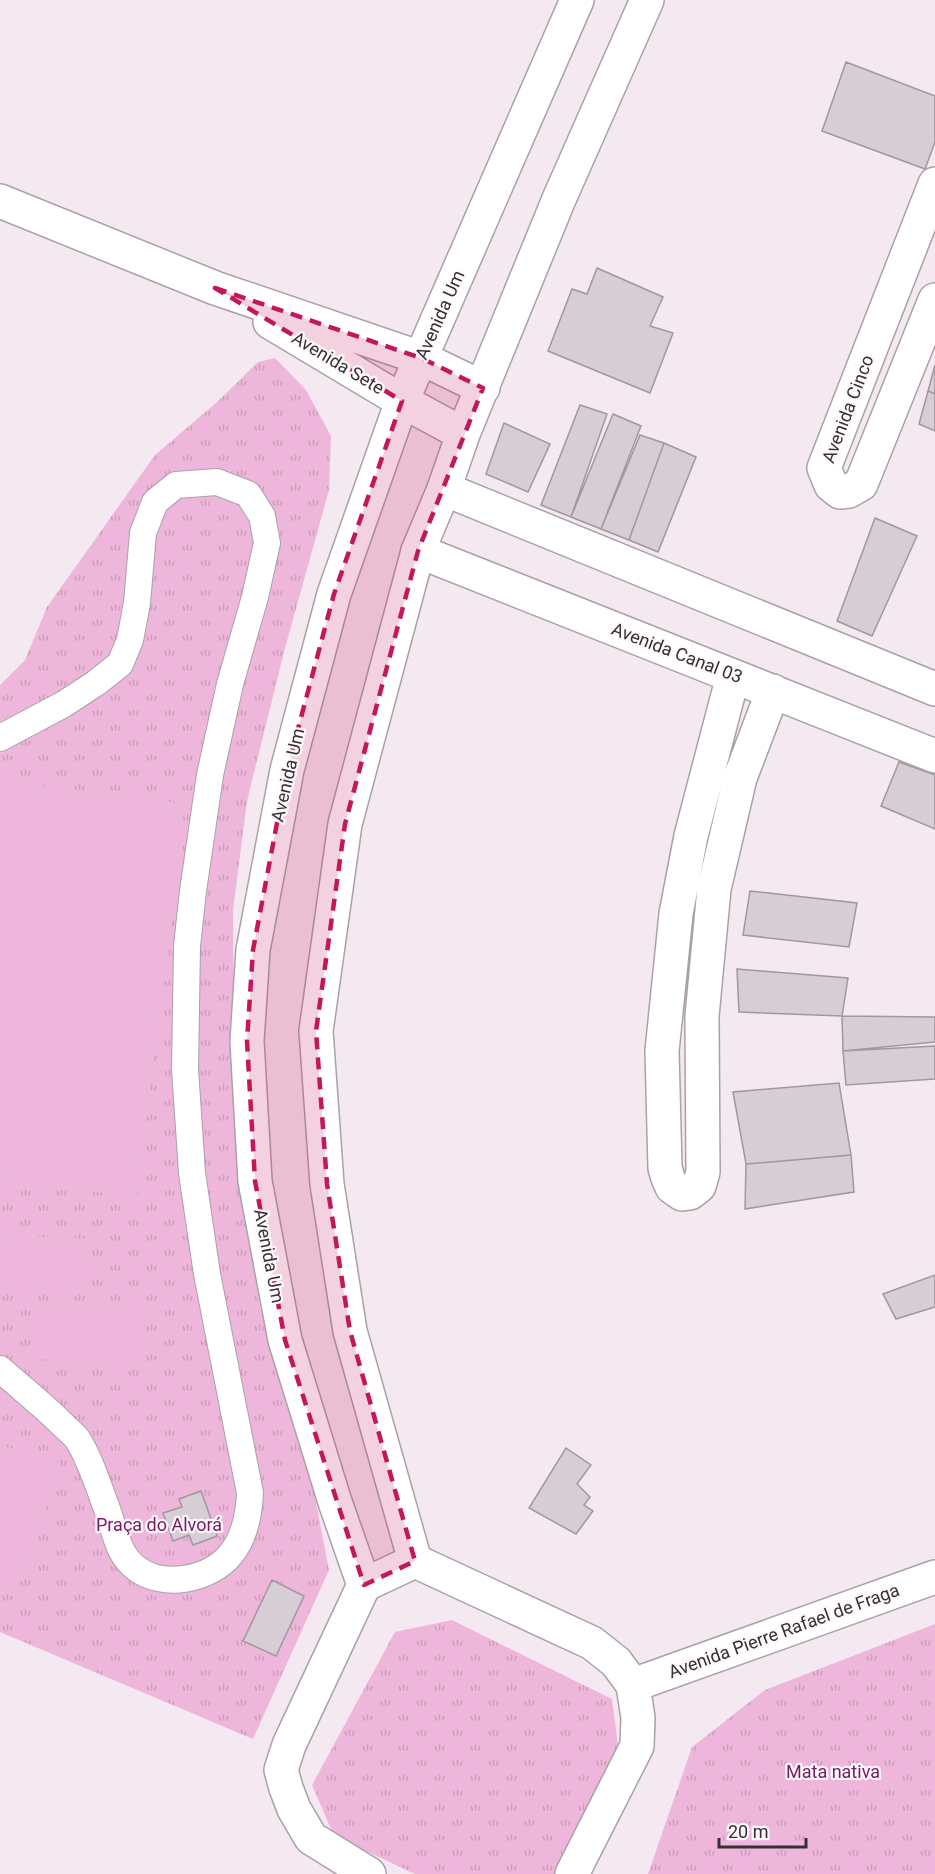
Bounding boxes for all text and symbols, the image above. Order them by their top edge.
street label: Avenida Um [411,267,469,363]
street label: Avenida Sete [288,327,388,398]
street label: Avenida Cinco [817,352,878,466]
street label: Avenida Canal 03 [609,618,746,687]
street label: Avenida Um [267,726,309,824]
street label: Avenida Um [250,1207,289,1305]
park label: Praça do Alvorá [96,1514,222,1535]
street label: Avenida Pierre Rafael de Fraga [666,1579,902,1682]
park label: Mata nativa [786,1761,880,1782]
scale bar [719,1811,806,1849]
text: 20 m [728,1821,768,1842]

